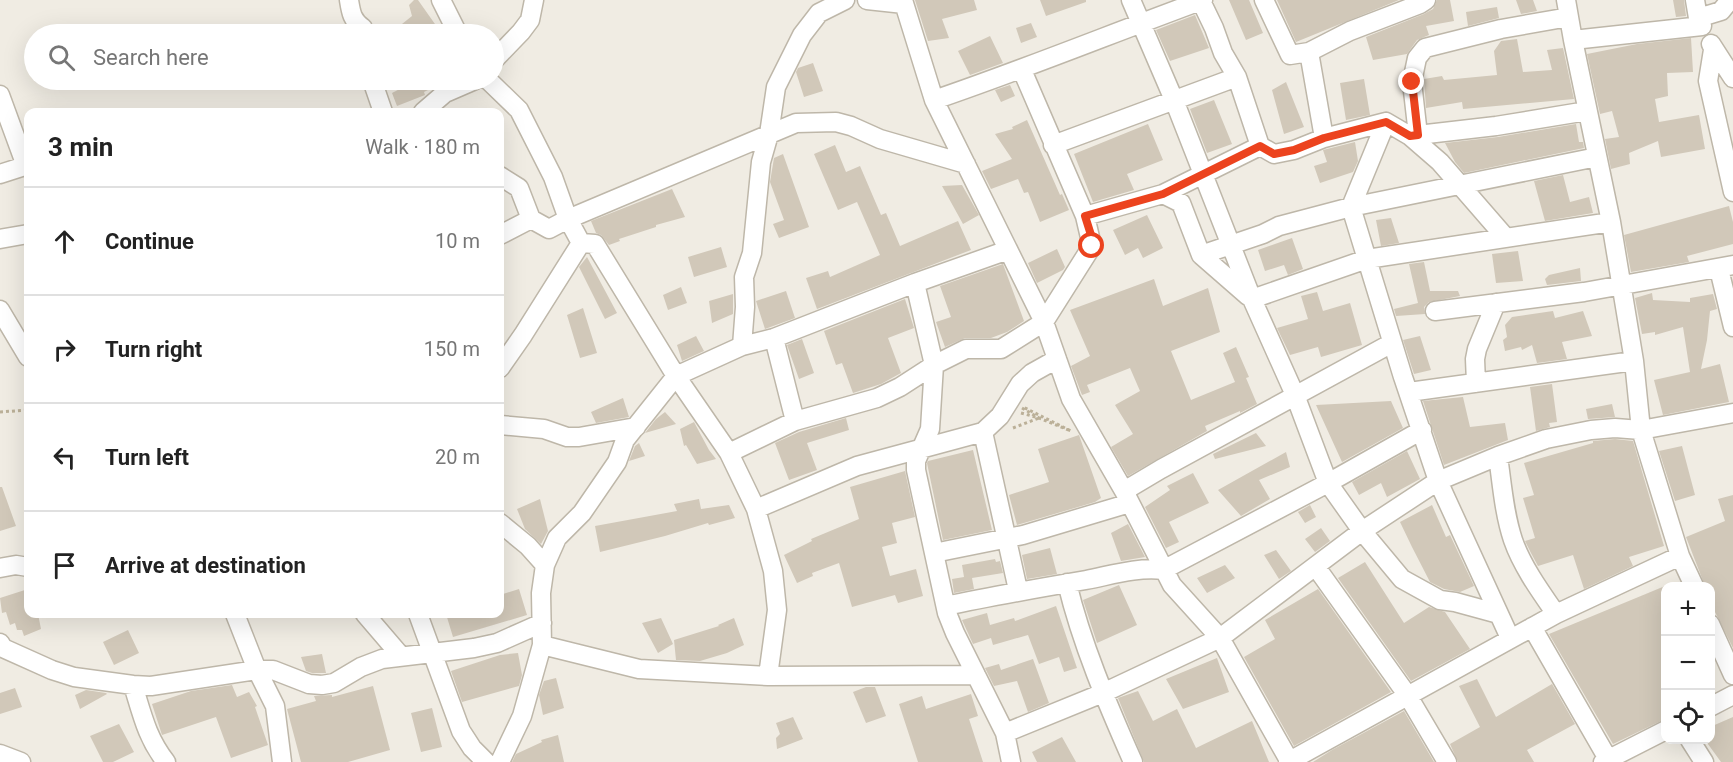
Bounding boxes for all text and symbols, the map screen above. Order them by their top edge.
search box [24,24,504,90]
icon: search [45,41,78,74]
text: Search here [93,45,209,70]
route end [1398,68,1424,94]
text: 3 min [48,132,113,162]
text: Walk · 180 m [365,135,480,159]
icon: ahead [48,225,81,258]
text: Continue [105,229,194,254]
text: 10 m [435,229,480,253]
route start [1078,232,1104,258]
icon: right [48,333,81,366]
text: Turn right [105,337,202,362]
text: 150 m [424,337,480,361]
icon: left [48,441,81,474]
text: Turn left [105,445,189,470]
text: 20 m [435,445,480,469]
icon: arrive [48,549,81,582]
text: Arrive at destination [105,553,306,578]
map controls [1661,582,1715,744]
button: + [1661,582,1715,636]
button: − [1661,636,1715,690]
button: locate [1661,690,1715,744]

